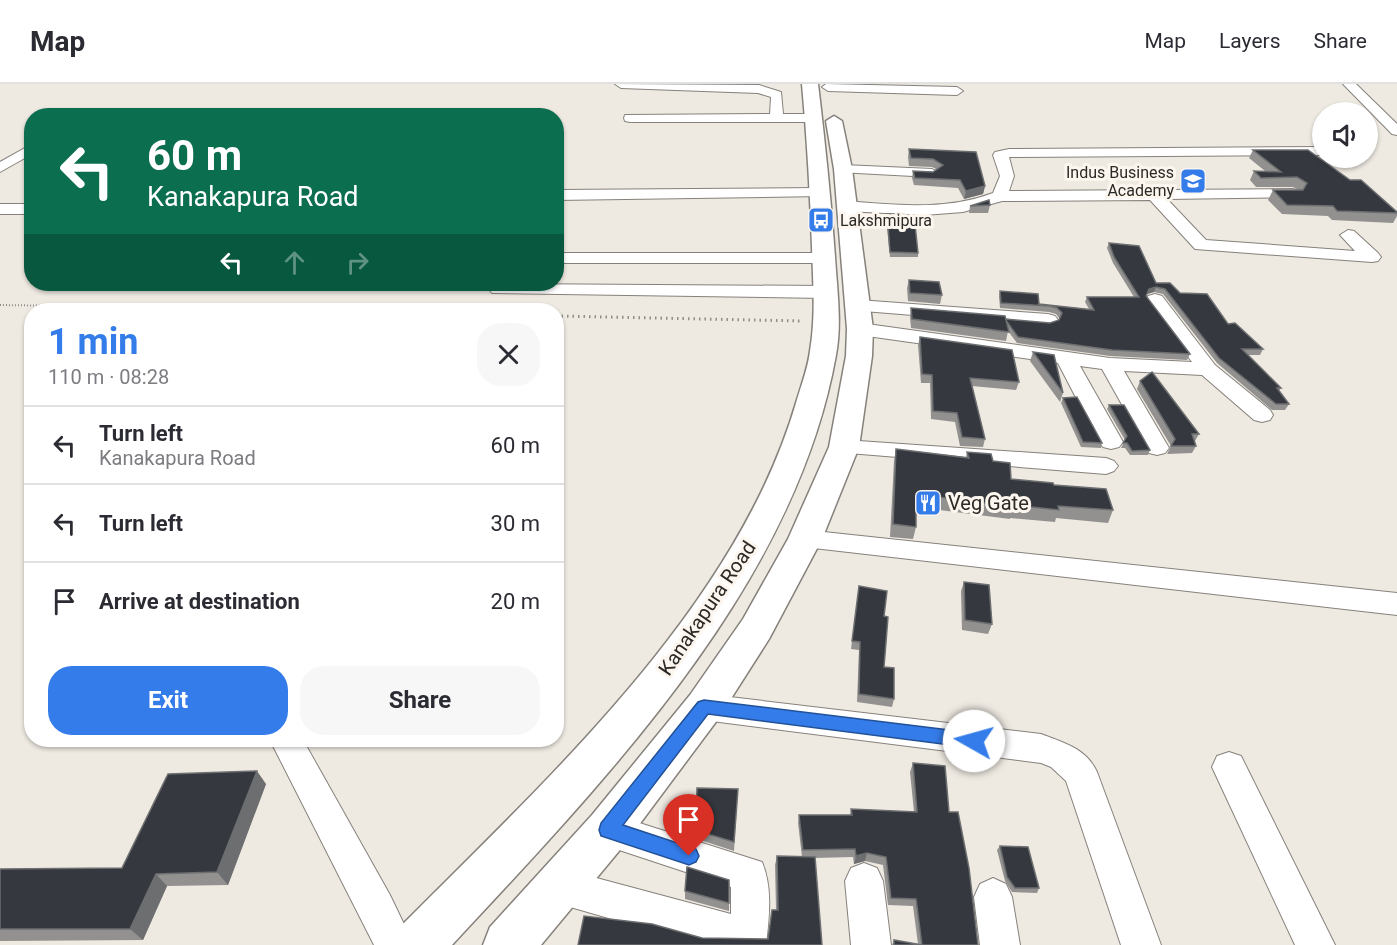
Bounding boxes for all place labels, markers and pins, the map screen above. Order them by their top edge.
place label: Indus Business Academy [1066,163,1174,200]
school or university icon: Indus Business Academy [1178,166,1208,196]
bus stop icon: Lakshmipura [806,205,836,235]
place label: Lakshmipura [840,211,932,230]
restaurant icon: Veg Gate [913,488,943,518]
place label: Veg Gate [948,491,1029,515]
pin [663,794,714,856]

